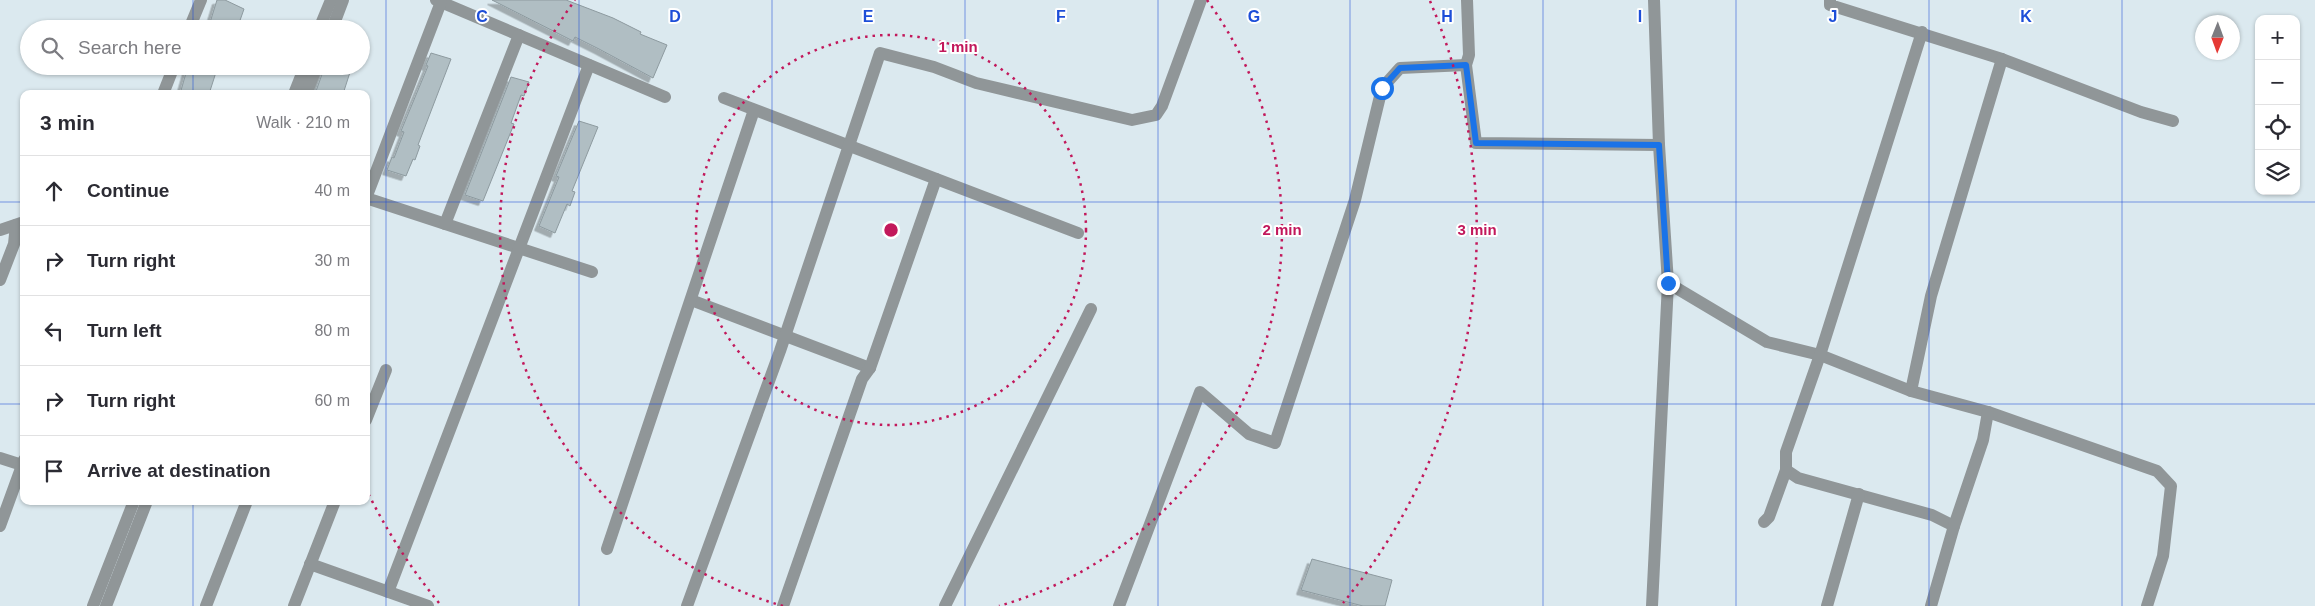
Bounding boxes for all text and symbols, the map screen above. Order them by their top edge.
text: C [476,8,488,25]
text: D [669,8,681,25]
text: E [863,8,874,25]
text: F [1056,8,1066,25]
text: G [1248,8,1260,25]
text: H [1441,8,1453,25]
text: I [1638,8,1642,25]
text: J [1829,8,1837,25]
text: K [2020,8,2032,25]
north arrow [2195,15,2240,60]
map controls [2255,15,2300,195]
button: + [2255,15,2300,60]
search box [20,20,370,75]
icon: search [38,34,66,62]
text: Search here [78,37,182,58]
text: 1 min [938,38,978,55]
button: − [2255,60,2300,105]
route start [1371,77,1394,100]
button: locate [2255,105,2300,150]
text: 3 min [40,111,95,134]
text: Walk · 210 m [256,114,350,131]
button: layers [2255,150,2300,195]
icon: ahead [40,177,68,205]
text: Continue [87,180,169,201]
text: 40 m [314,182,350,199]
centre of rings [882,221,900,239]
text: 2 min [1262,221,1302,238]
text: 3 min [1457,221,1497,238]
icon: right [40,247,68,275]
text: Turn right [87,250,175,271]
text: 30 m [314,252,350,269]
route end [1657,272,1680,295]
icon: left [40,317,68,345]
text: Turn left [87,320,162,341]
text: 80 m [314,322,350,339]
icon: right [40,387,68,415]
text: Turn right [87,390,175,411]
text: 60 m [314,392,350,409]
icon: arrive [40,457,68,485]
text: Arrive at destination [87,460,271,481]

